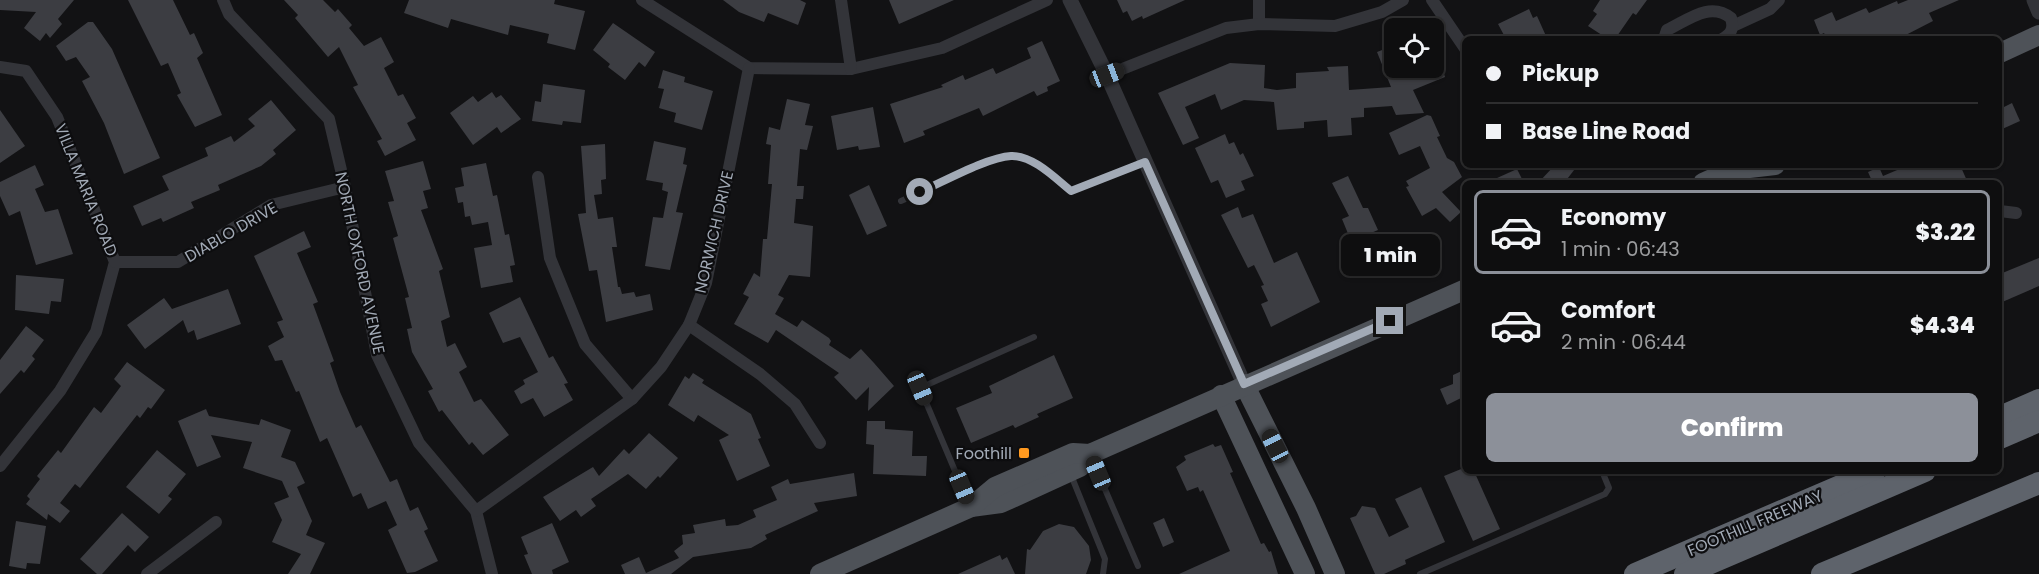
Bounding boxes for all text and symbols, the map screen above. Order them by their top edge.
map controls [1384,18,1444,78]
button: locate [1384,18,1444,78]
text: Pickup [1522,58,1599,89]
car [1087,60,1127,90]
text: Base Line Road [1522,116,1690,147]
street label: VILLA MARIA ROAD [49,120,123,260]
street label: NORWICH DRIVE [689,169,739,295]
street label: NORTH OXFORD AVENUE [329,170,391,356]
route start [906,178,933,205]
street label: DIABLO DRIVE [180,196,282,268]
text: Economy [1561,202,1666,233]
icon: car [1489,205,1543,259]
text: $3.22 [1915,217,1975,248]
callout: 1 min [1340,234,1440,276]
text: 1 min · 06:43 [1561,235,1680,263]
text: 1 min [1364,241,1417,269]
text: Comfort [1561,295,1655,326]
icon: car [1489,298,1543,352]
route end [1376,307,1403,334]
text: $4.34 [1910,310,1975,341]
text: 2 min · 06:44 [1561,328,1686,356]
car [905,368,935,408]
button: Confirm [1486,393,1978,462]
car [1259,426,1291,466]
place label: Foothill [956,442,1012,465]
marker: Foothill [1017,446,1031,460]
car [1083,453,1113,493]
car [947,467,977,507]
street label: FOOTHILL FREEWAY [1684,484,1827,562]

